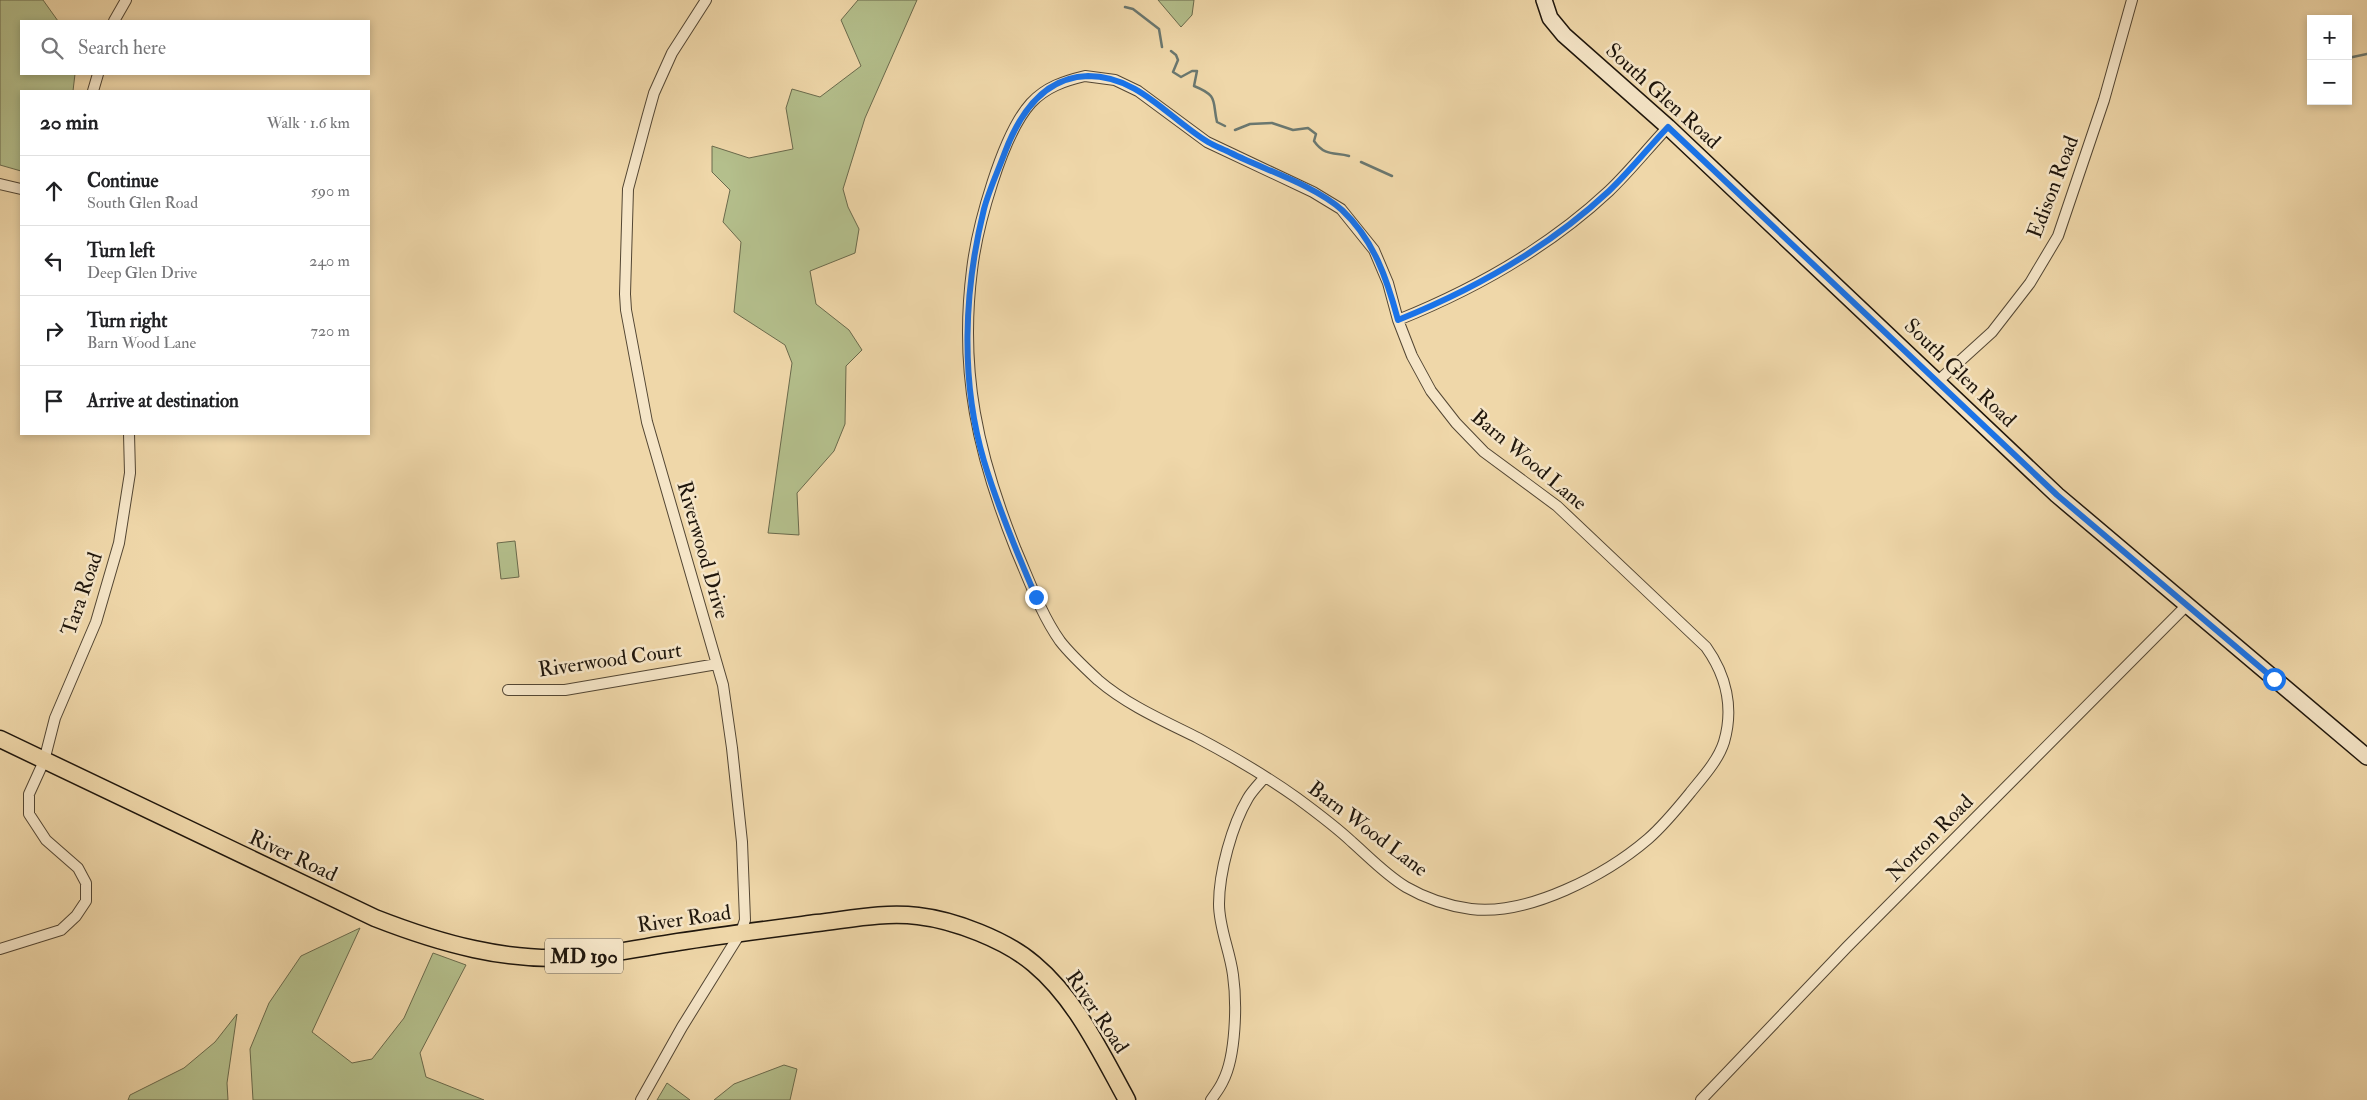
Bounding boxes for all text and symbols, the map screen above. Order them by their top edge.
map controls [2307,15,2352,105]
button: + [2307,15,2352,60]
search box [20,20,370,75]
icon: search [38,34,66,62]
text: Search here [78,36,166,60]
street label: South Glen Road [1600,37,1727,155]
button: − [2307,60,2352,105]
text: 20 min [40,109,99,136]
text: Walk · 1.6 km [267,113,350,133]
street label: Edison Road [2021,131,2085,242]
text: Continue [87,169,158,193]
icon: ahead [40,177,68,205]
text: 590 m [311,181,350,201]
text: South Glen Road [87,193,198,213]
text: Turn left [87,239,155,263]
icon: left [40,247,68,275]
text: 240 m [309,251,350,271]
text: Deep Glen Drive [87,263,197,283]
text: Turn right [87,309,167,333]
street label: South Glen Road [1898,313,2022,434]
icon: right [40,317,68,345]
text: 720 m [311,321,350,341]
text: Barn Wood Lane [87,333,196,353]
icon: arrive [40,387,68,415]
text: Arrive at destination [87,389,239,413]
street label: Barn Wood Lane [1465,404,1593,517]
street label: Riverwood Drive [670,478,736,622]
street label: Tara Road [55,548,109,639]
route end [1025,586,1048,609]
street label: Riverwood Court [536,637,684,683]
route start [2263,668,2286,691]
street label: Barn Wood Lane [1303,775,1434,883]
street label: Norton Road [1881,788,1980,887]
street label: River Road [245,824,342,888]
street label: River Road [635,899,733,939]
road number: MD 190 [545,938,623,974]
street label: River Road [1059,965,1135,1059]

